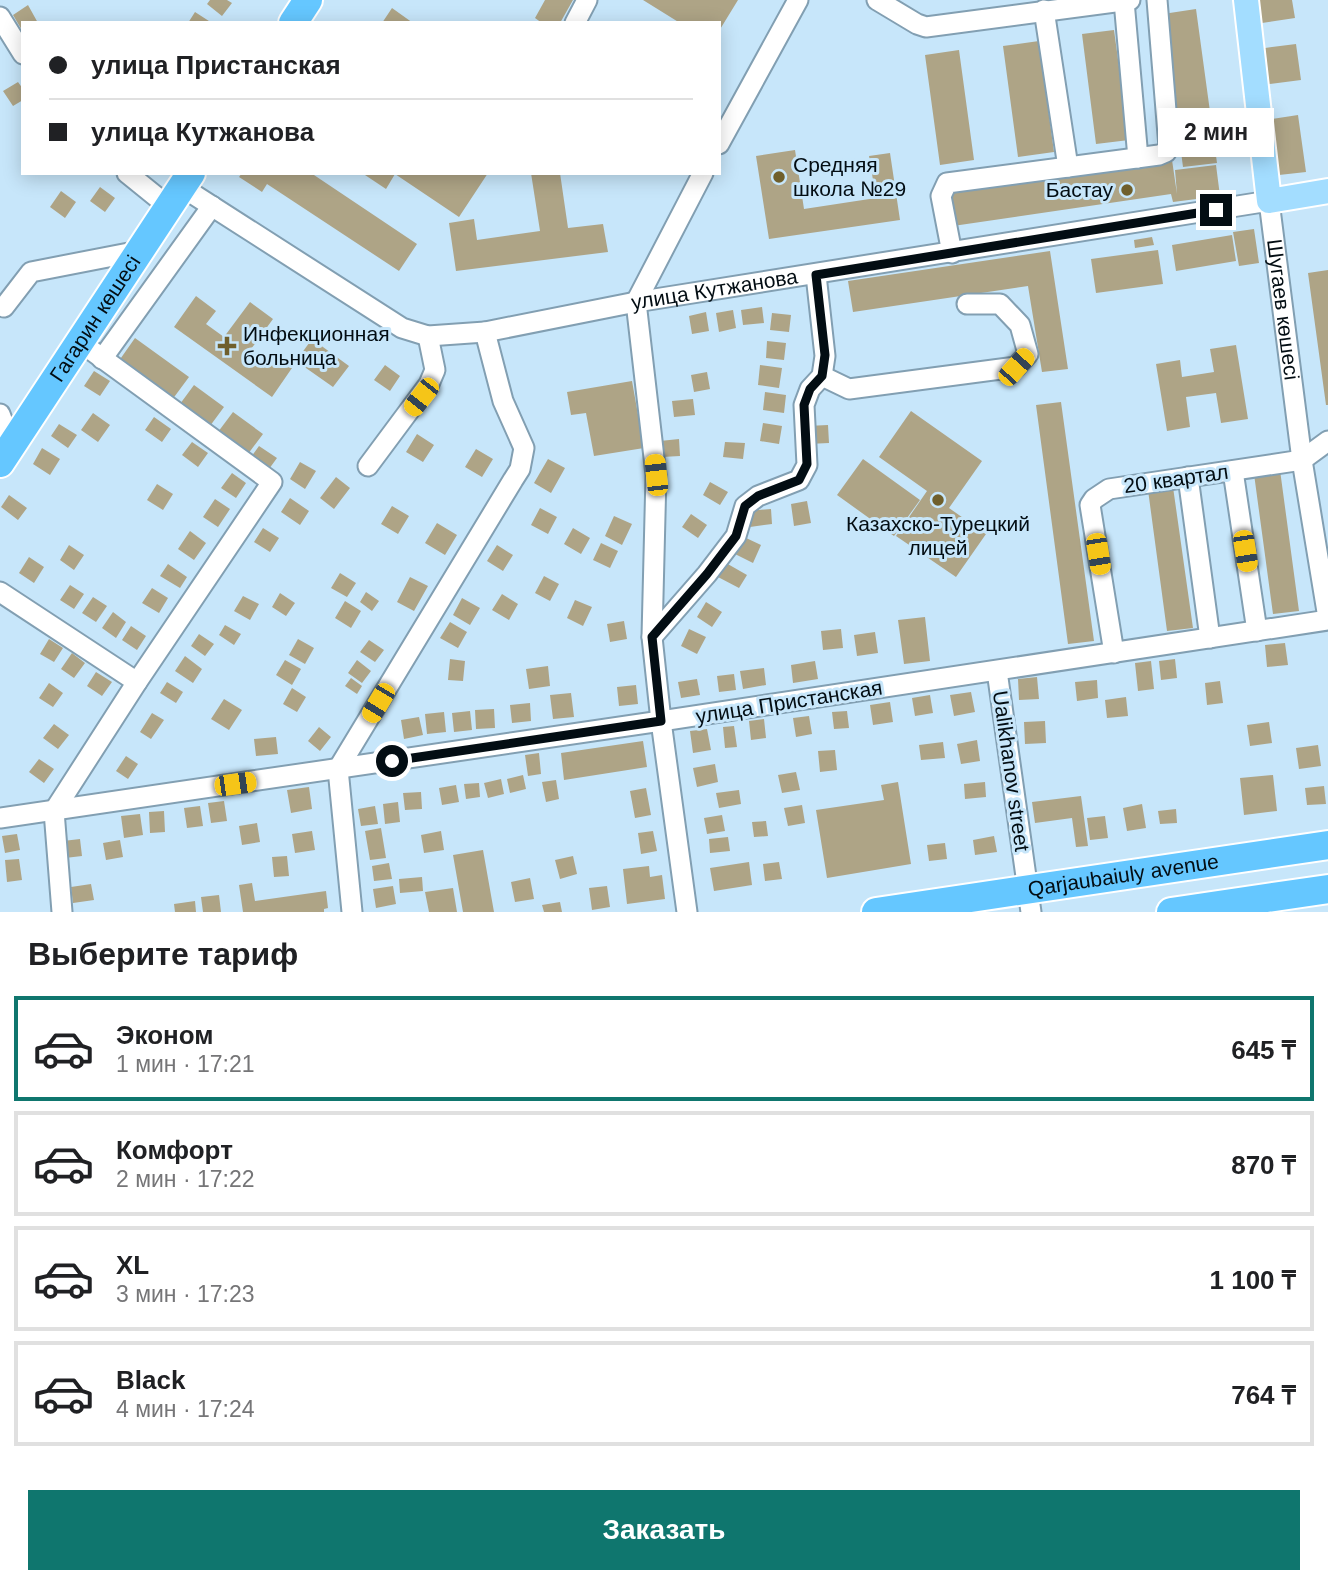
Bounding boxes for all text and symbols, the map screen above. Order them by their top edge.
text: улица Пристанская [91,50,341,80]
callout: 2 мин [1158,108,1274,158]
text: улица Кутжанова [91,117,314,147]
text: 2 мин [1184,119,1248,145]
place label: Средняя школа №29 [793,153,906,200]
marker: Средняя школа №29 [771,169,787,185]
place label: Бастау [1046,178,1113,201]
marker: Бастау [1119,182,1135,198]
route end [1200,194,1232,226]
street label: Шугаев көшесі [1263,238,1304,381]
street label: Гагарин көшесі [45,251,145,386]
street label: улица Кутжанова [629,264,800,314]
place label: Инфекционная больница [243,322,390,369]
marker: Инфекционная больница [217,336,237,356]
car [995,344,1038,390]
car [400,374,443,420]
car [644,453,669,497]
street label: 20 квартал [1122,460,1230,497]
marker: Казахско-Турецкий лицей [930,492,946,508]
place label: Казахско-Турецкий лицей [846,512,1030,559]
car [1232,529,1259,573]
car [1085,532,1112,576]
street label: улица Пристанская [694,675,884,728]
car [359,680,398,726]
street label: Ualikhanov street [989,689,1034,853]
route start [376,745,408,777]
car [213,771,258,797]
street label: Qarjaubaiuly avenue [1026,849,1220,900]
text: Выберите тариф [28,936,298,972]
icon: car [32,1017,95,1080]
text: Эконом [116,1020,214,1050]
text: 645 ₸ [1231,1035,1296,1065]
text: 1 мин · 17:21 [116,1051,255,1077]
icon: car [32,1132,95,1195]
text: Комфорт [116,1135,233,1165]
text: 870 ₸ [1231,1150,1296,1180]
text: 2 мин · 17:22 [116,1166,255,1192]
icon: car [32,1247,95,1310]
text: XL [116,1250,149,1280]
text: 1 100 ₸ [1210,1265,1296,1295]
text: 3 мин · 17:23 [116,1281,255,1307]
icon: car [32,1362,95,1425]
text: Black [116,1365,185,1395]
text: 764 ₸ [1231,1380,1296,1410]
text: 4 мин · 17:24 [116,1396,255,1422]
button: Заказать [28,1490,1300,1570]

